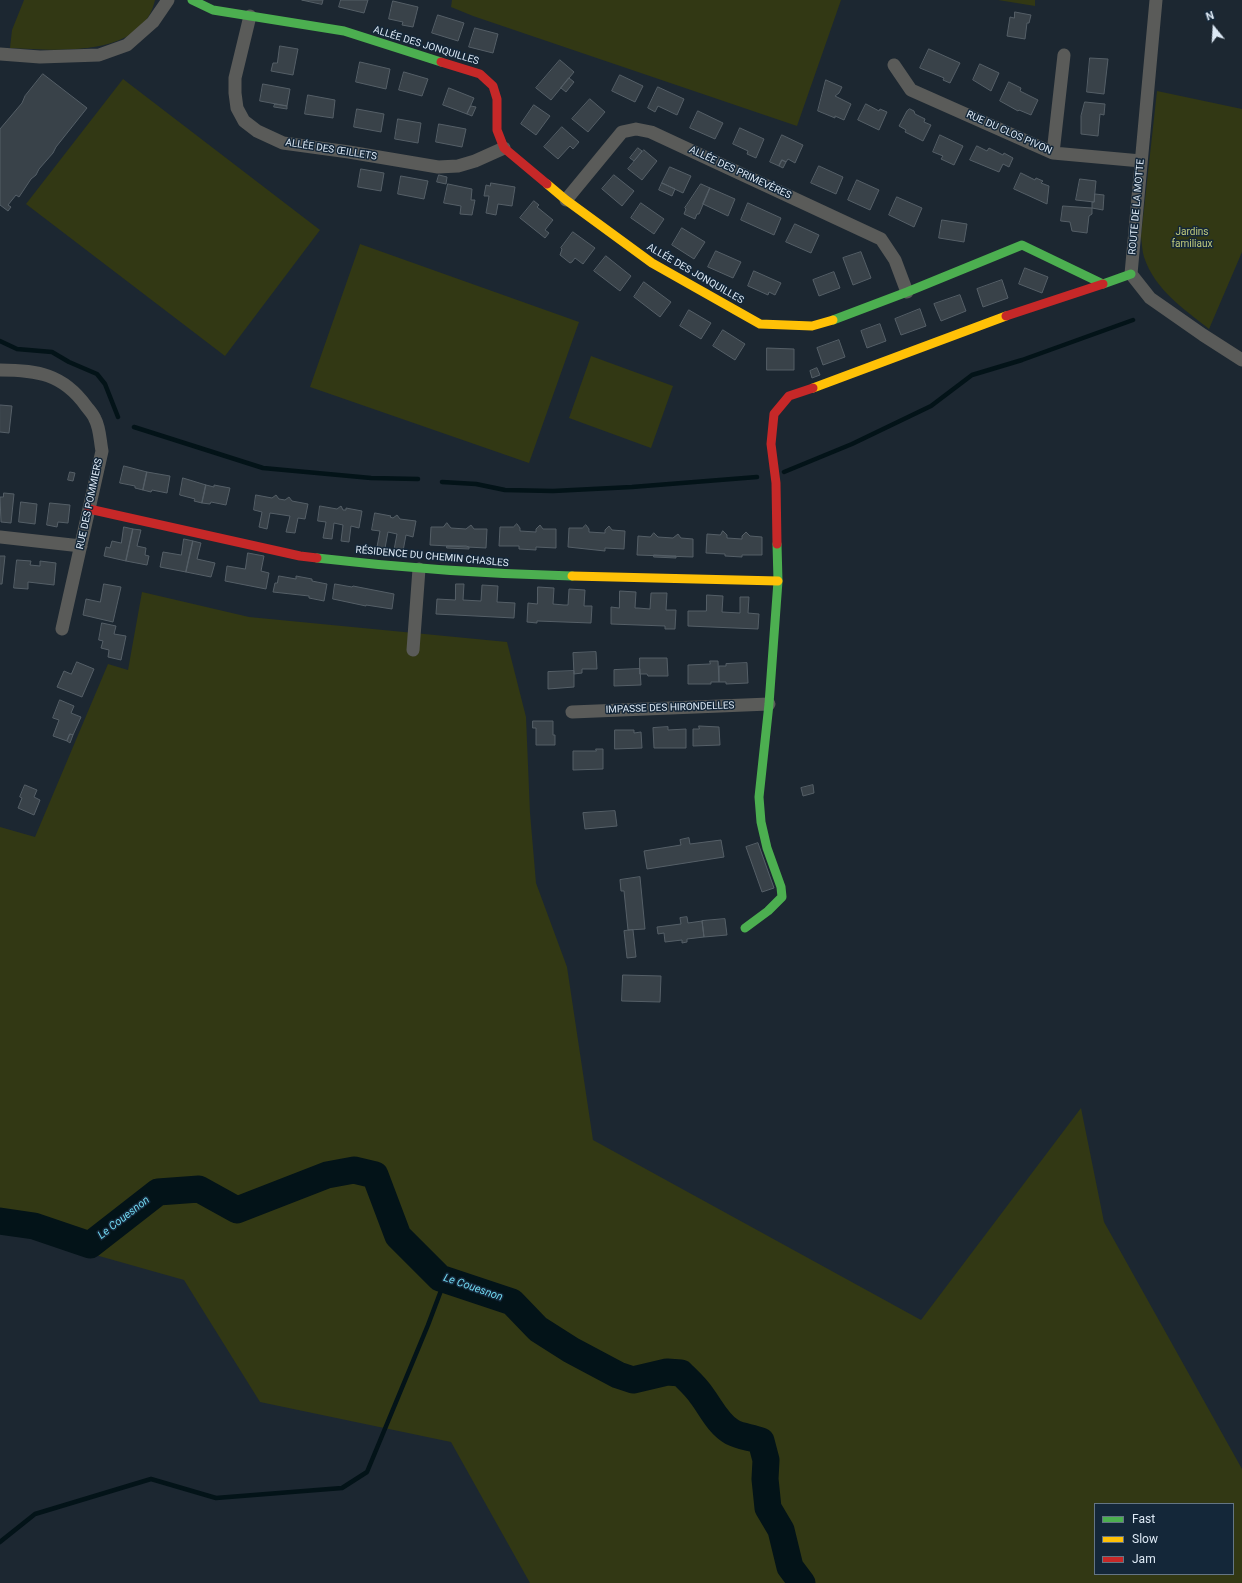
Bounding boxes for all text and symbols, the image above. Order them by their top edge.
north arrow [1194,8,1234,48]
text: N [1204,9,1216,23]
street label: ALLÉE DES JONQUILLES [372,24,480,68]
street label: RUE DU CLOS PIVON [964,109,1054,157]
street label: ALLÉE DES ŒILLETS [284,137,378,163]
street label: ALLÉE DES PRIMEVÈRES [687,144,793,202]
street label: ROUTE DE LA MOTTE [1127,159,1147,255]
park label: Jardins familiaux [1172,226,1212,250]
street label: ALLÉE DES JONQUILLES [644,241,746,307]
street label: RUE DES POMMIERS [75,457,105,551]
street label: RÉSIDENCE DU CHEMIN CHASLES [355,544,509,570]
street label: IMPASSE DES HIRONDELLES [605,700,735,716]
water label: Le Couesnon [95,1194,153,1242]
water label: Le Couesnon [442,1272,504,1304]
legend [1094,1503,1234,1575]
text: Fast [1132,1512,1155,1526]
text: Slow [1132,1532,1158,1546]
text: Jam [1132,1552,1156,1566]

